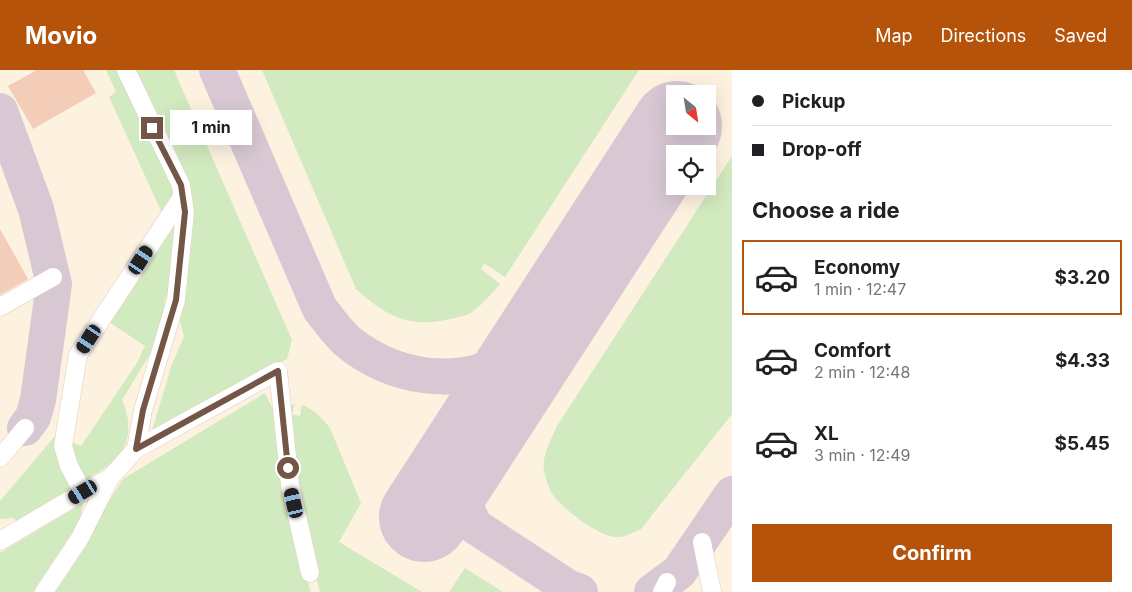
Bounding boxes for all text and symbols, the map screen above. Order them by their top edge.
text: Movio [25,21,97,50]
text: Map [875,25,913,46]
text: Directions [941,25,1026,46]
text: Saved [1054,25,1107,46]
north arrow [666,85,716,135]
map controls [666,85,716,195]
text: Pickup [782,90,845,113]
callout: 1 min [170,110,252,146]
route end [141,117,163,139]
text: 1 min [191,117,231,137]
text: Drop-off [782,138,862,161]
button: locate [666,145,716,195]
text: Choose a ride [752,197,900,223]
car [126,243,155,277]
icon: car [754,255,799,300]
text: Economy [814,256,900,279]
text: $3.20 [1055,266,1110,289]
text: 1 min · 12:47 [814,279,906,299]
car [74,322,103,356]
icon: car [754,338,799,383]
text: Comfort [814,339,891,362]
text: $4.33 [1055,349,1110,372]
text: 2 min · 12:48 [814,362,910,382]
icon: car [754,421,799,466]
text: XL [814,422,839,445]
text: $5.45 [1055,432,1110,455]
text: 3 min · 12:49 [814,445,910,465]
route start [277,457,299,479]
car [66,478,99,506]
car [283,487,304,519]
button: Confirm [752,524,1112,582]

